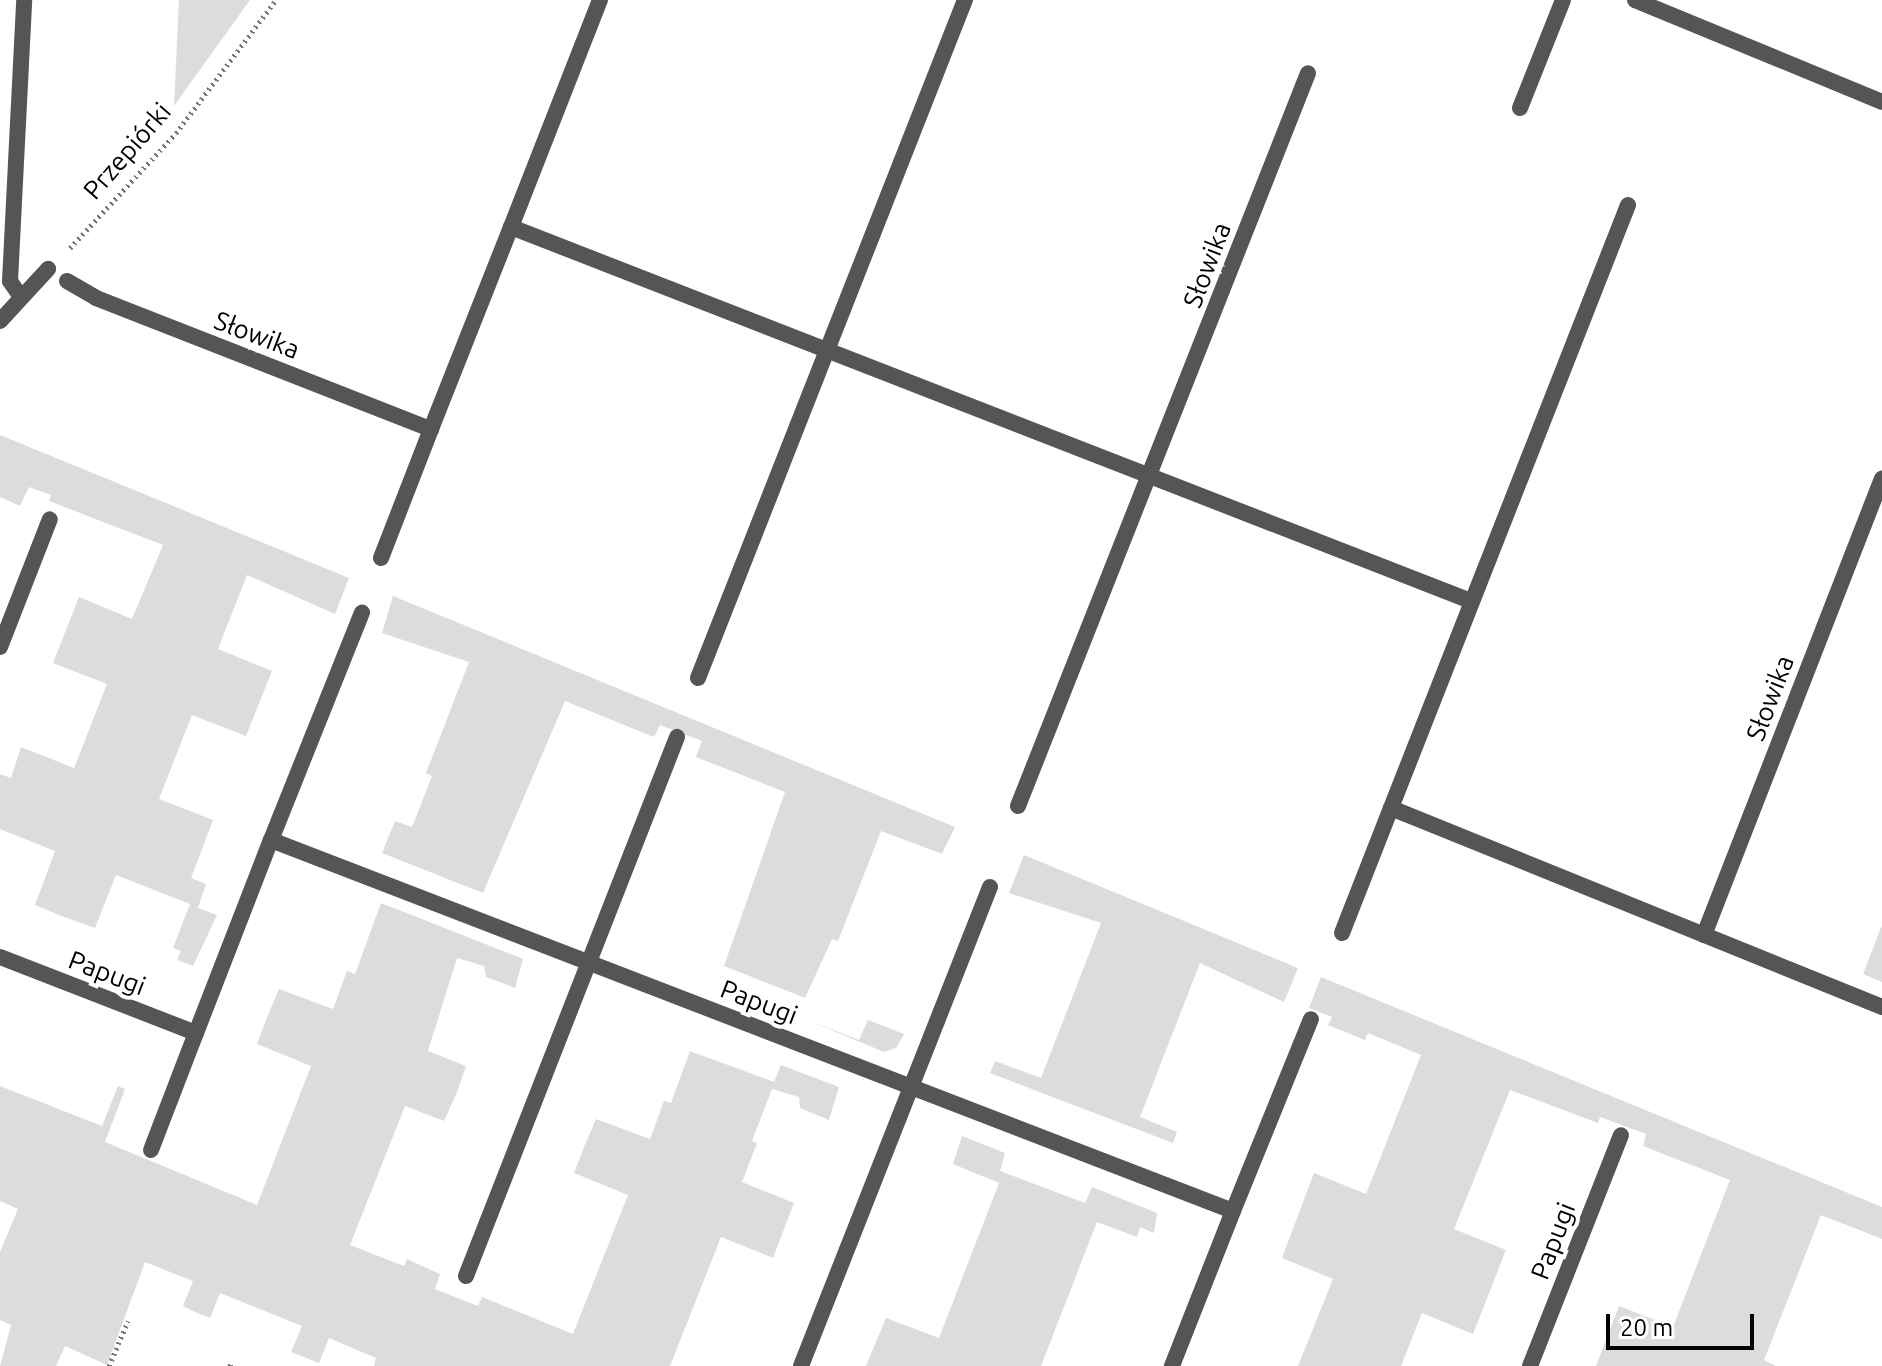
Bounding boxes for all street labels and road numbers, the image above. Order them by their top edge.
street label: Przepiórki [77,96,177,206]
street label: Słowika [1177,218,1237,312]
street label: Słowika [210,305,304,365]
street label: Słowika [1740,651,1800,745]
street label: Papugi [64,944,150,1002]
street label: Papugi [716,973,802,1031]
street label: Papugi [1524,1198,1582,1284]

